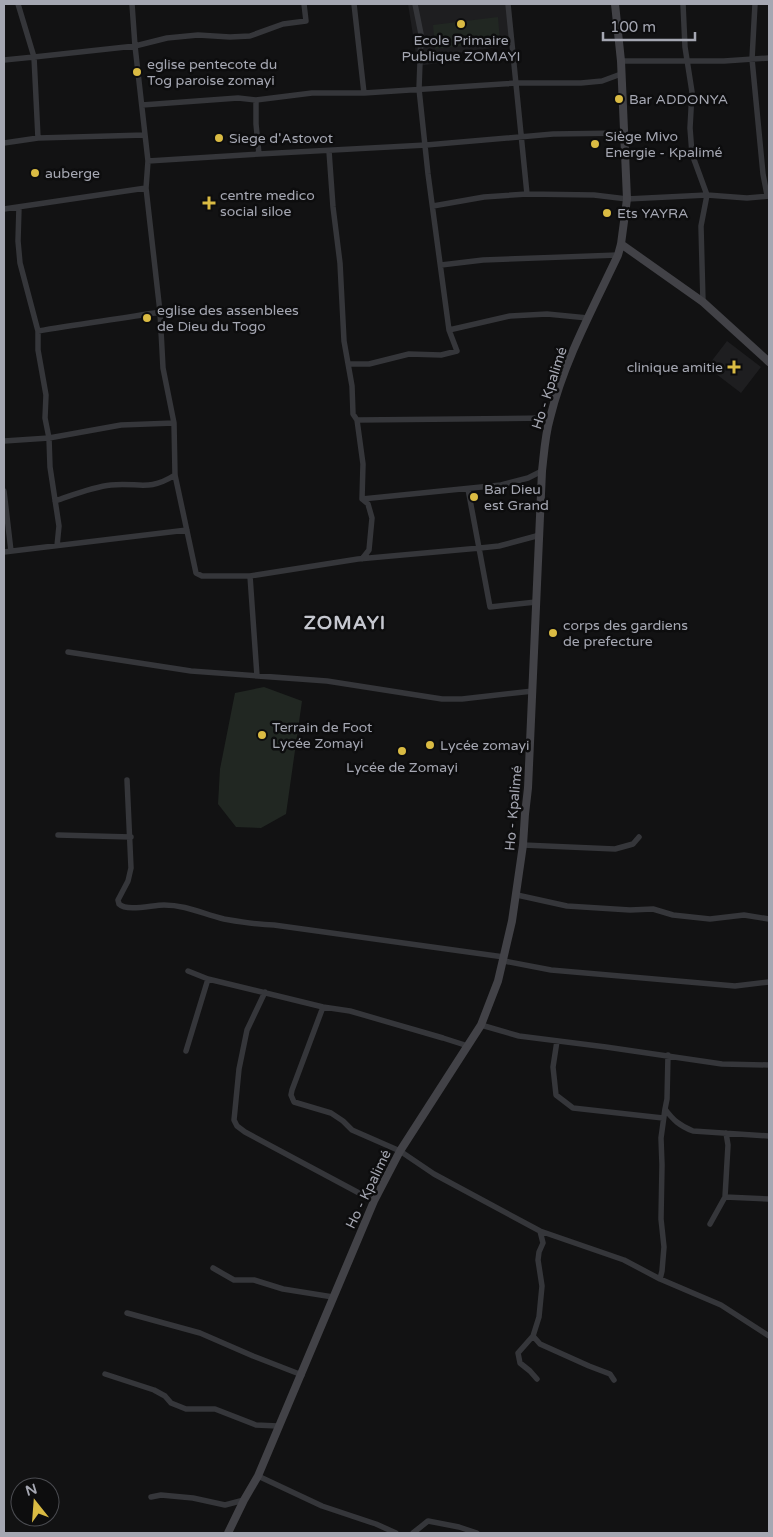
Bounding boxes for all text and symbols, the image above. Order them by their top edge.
scale bar [603,10,696,42]
marker: Ecole Primaire Publique ZOMAYI [455,18,467,30]
text: 100 m [610,18,656,36]
place label: Ecole Primaire Publique ZOMAYI [402,32,520,65]
place label: eglise pentecote du Tog paroise zomayi [147,56,277,89]
marker: eglise pentecote du Tog paroise zomayi [131,66,143,78]
place label: Bar ADDONYA [629,91,728,108]
marker: Bar ADDONYA [613,93,625,105]
place label: Siège Mivo Energie - Kpalimé [605,128,723,161]
place label: Siege d'Astovot [229,130,334,147]
marker: Siege d'Astovot [213,132,225,144]
marker: Siège Mivo Energie - Kpalimé [589,138,601,150]
place label: auberge [45,165,100,182]
marker: auberge [29,167,41,179]
place label: centre medico social siloe [220,187,315,220]
marker: centre medico social siloe [202,196,216,210]
place label: Ets YAYRA [617,205,688,222]
marker: Ets YAYRA [601,207,613,219]
place label: eglise des assenblees de Dieu du Togo [157,302,299,335]
marker: eglise des assenblees de Dieu du Togo [141,312,153,324]
street label: Ho - Kpalimé [528,345,571,432]
place label: clinique amitie [627,359,723,376]
marker: clinique amitie [727,360,741,374]
place label: Bar Dieu est Grand [484,481,549,514]
marker: Bar Dieu est Grand [468,491,480,503]
district label: ZOMAYI [304,612,386,634]
place label: corps des gardiens de prefecture [563,617,688,650]
marker: corps des gardiens de prefecture [547,627,559,639]
place label: Terrain de Foot Lycée Zomayi [272,719,373,752]
marker: Terrain de Foot Lycée Zomayi [256,729,268,741]
place label: Lycée zomayi [440,737,529,754]
marker: Lycée zomayi [424,739,436,751]
marker: Lycée de Zomayi [396,745,408,757]
place label: Lycée de Zomayi [346,759,458,776]
street label: Ho - Kpalimé [501,765,526,851]
street label: Ho - Kpalimé [342,1147,395,1231]
north arrow [10,1477,60,1527]
text: N [23,1480,39,1500]

